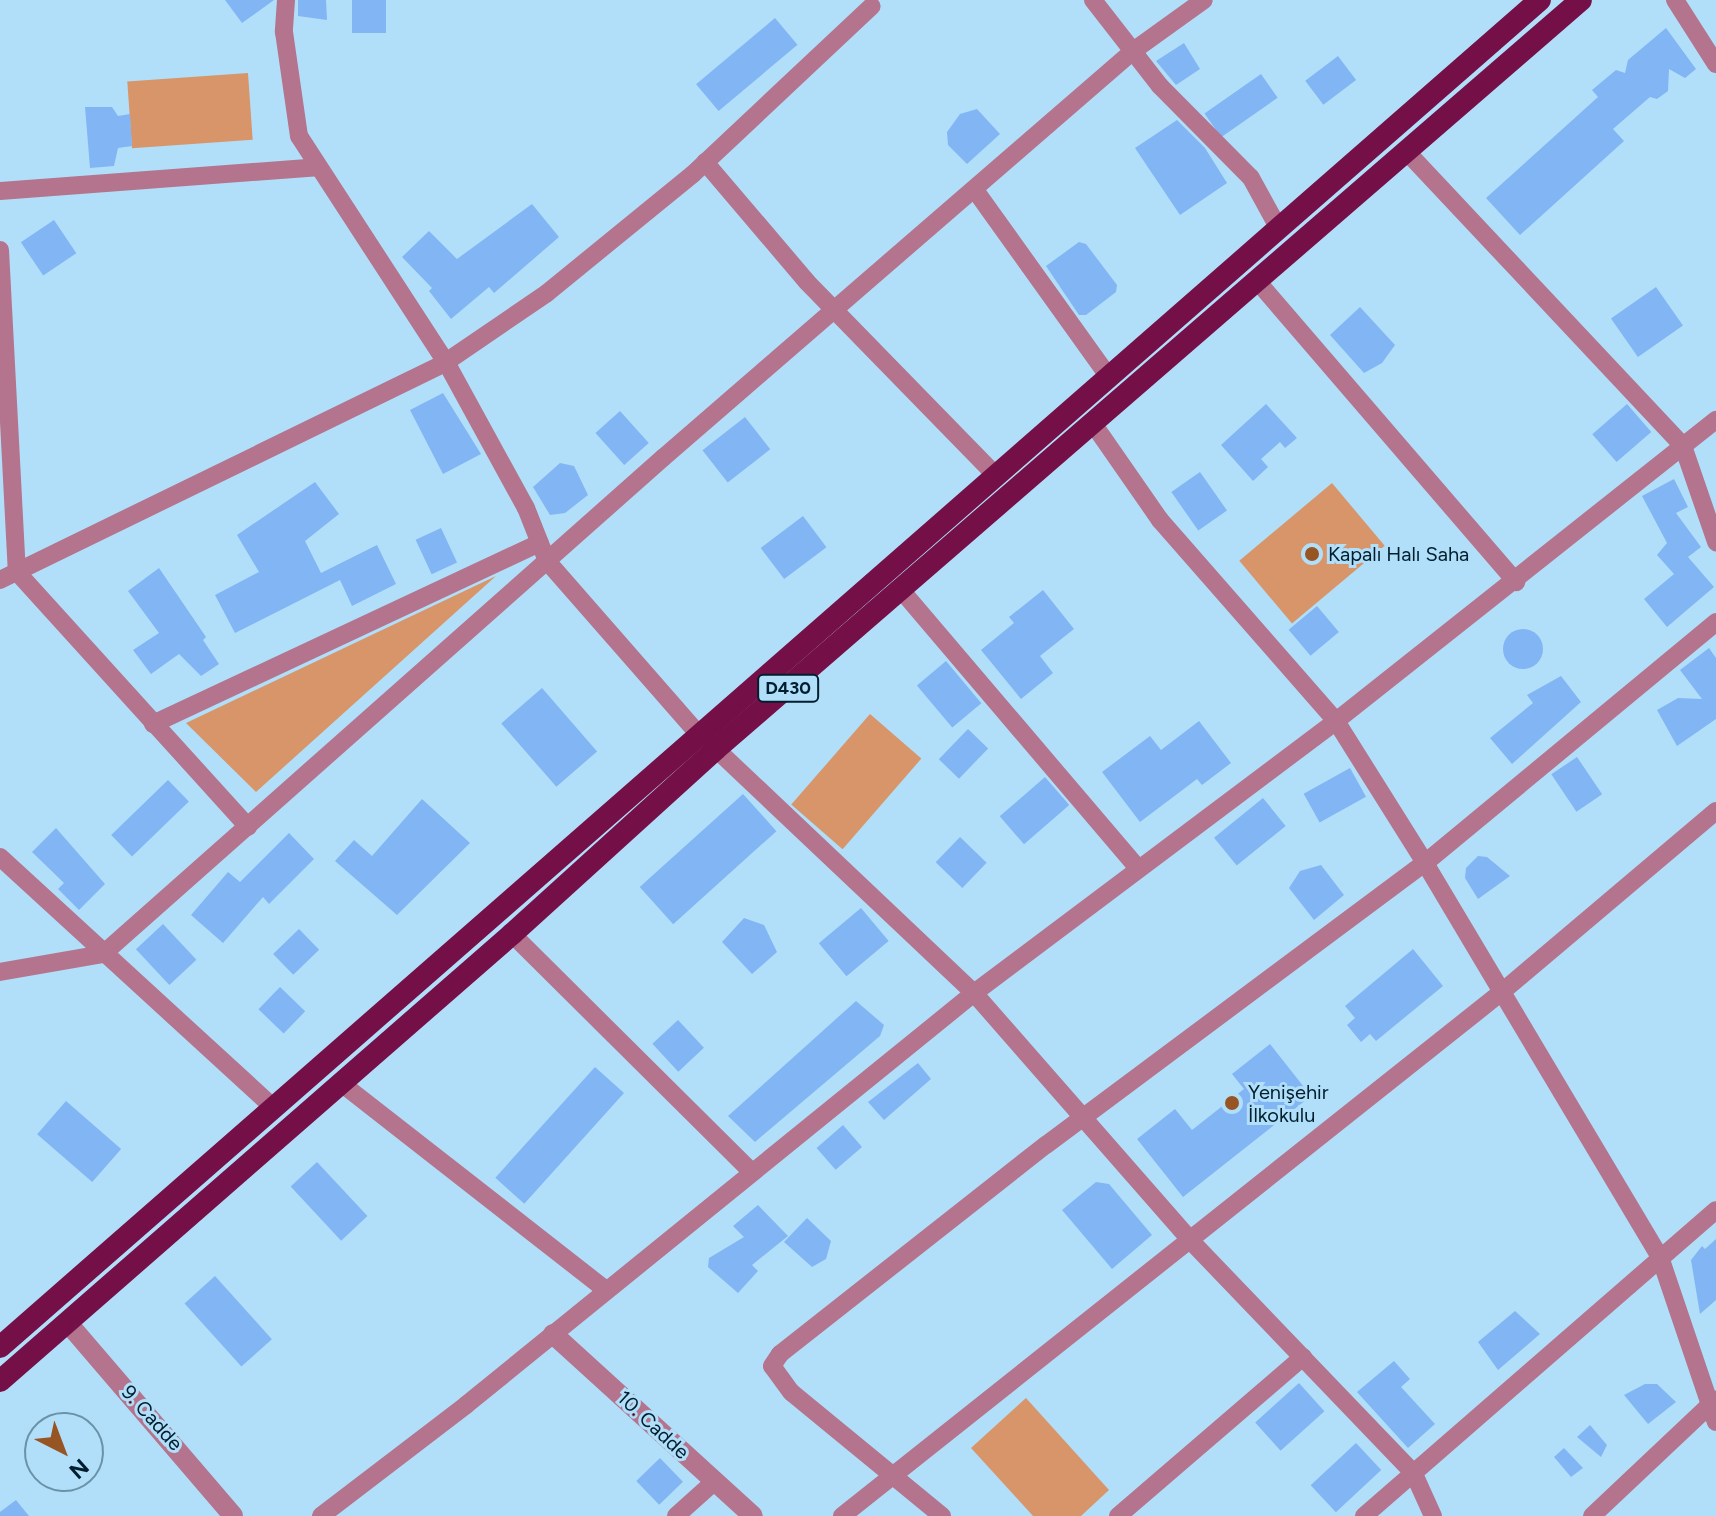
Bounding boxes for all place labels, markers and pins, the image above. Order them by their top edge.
place label: Kapalı Halı Saha [1328,542,1469,566]
marker: Kapalı Halı Saha [1303,545,1321,563]
place label: Yenişehir İlkokulu [1248,1080,1328,1127]
marker: Yenişehir İlkokulu [1223,1094,1241,1112]

